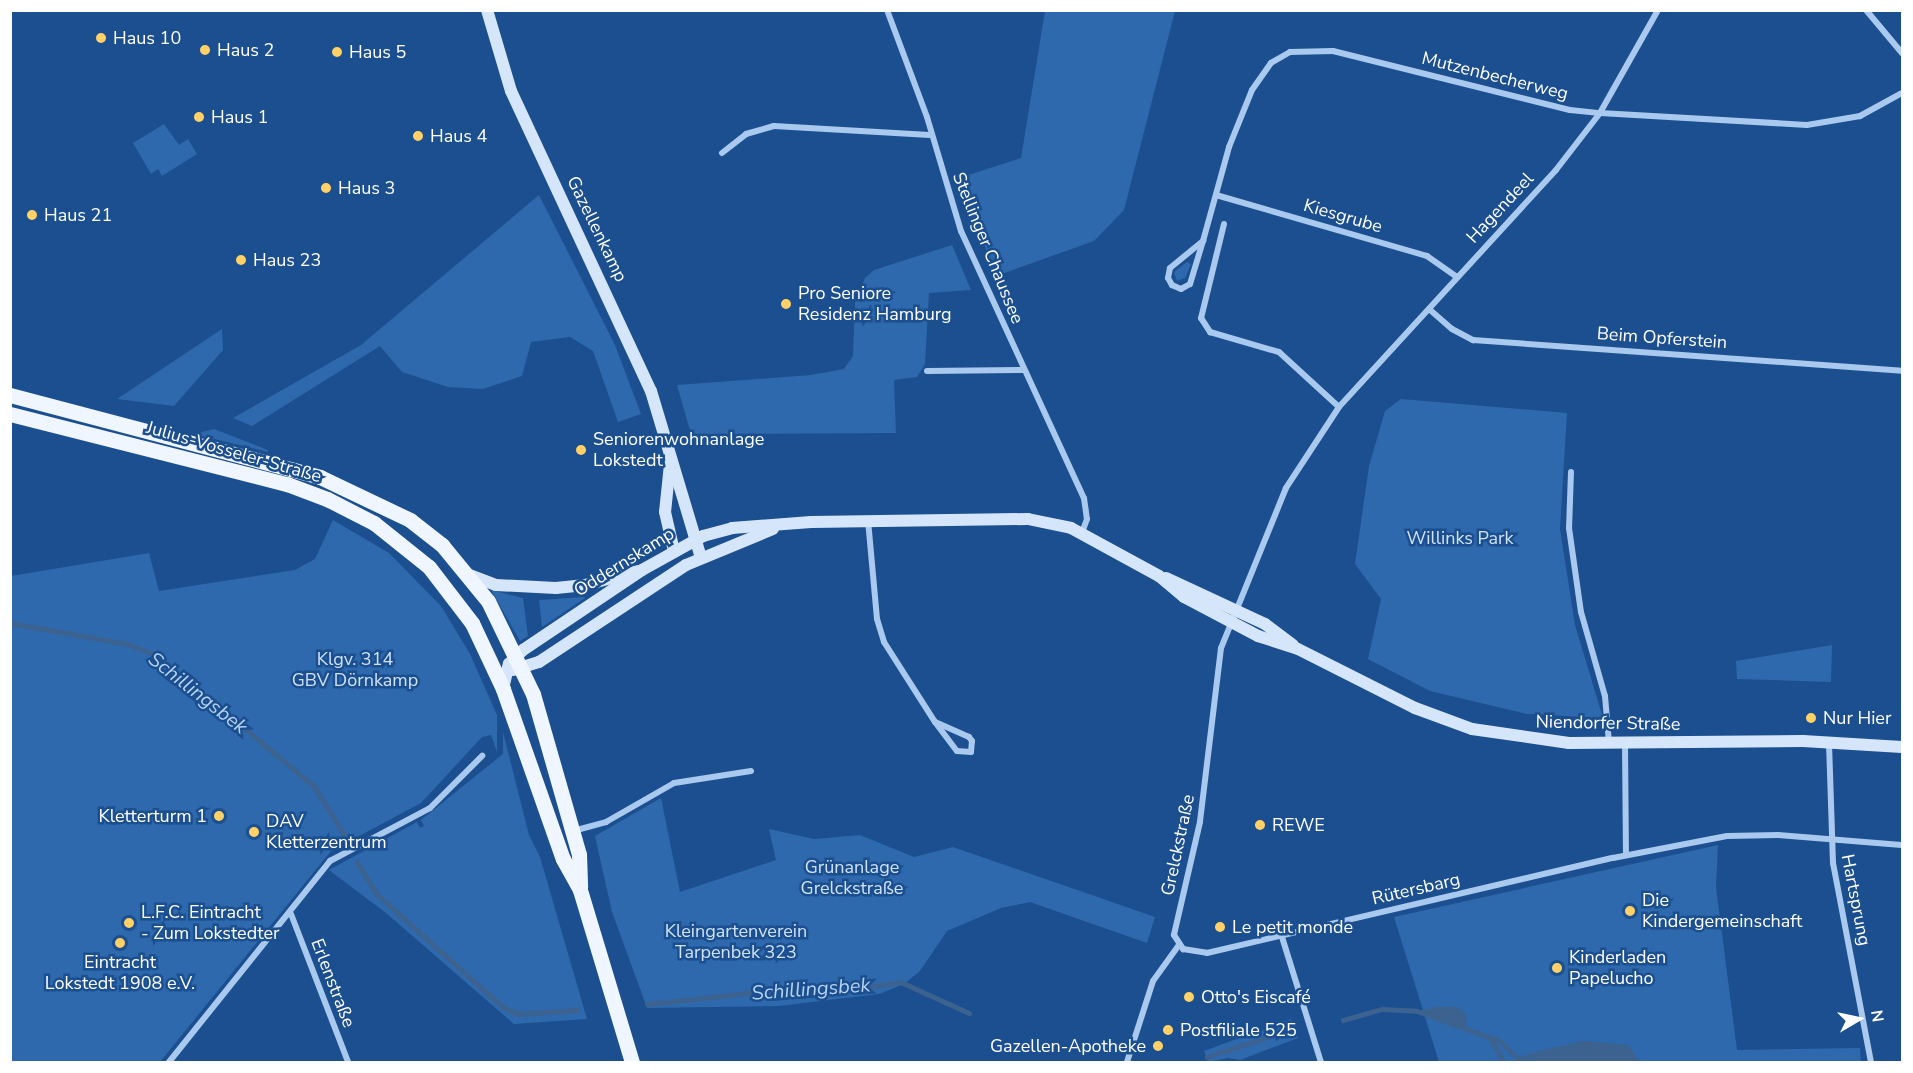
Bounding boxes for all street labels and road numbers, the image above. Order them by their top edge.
street label: Mutzenbecherweg [1420,47,1570,105]
street label: Hagendeel [1462,168,1538,248]
street label: Stellinger Chaussee [948,169,1028,327]
street label: Gazellenkamp [562,173,632,285]
street label: Kiesgrube [1301,194,1385,238]
street label: Beim Opferstein [1596,323,1728,353]
street label: Julius-Vosseler-Straße [144,417,324,487]
street label: Oddernskamp [570,523,678,601]
street label: Niendorfer Straße [1535,711,1681,735]
street label: Grelckstraße [1157,792,1199,898]
street label: Hartsprung [1837,852,1875,948]
street label: Rütersbarg [1370,868,1462,910]
street label: Erlenstraße [306,936,360,1030]

